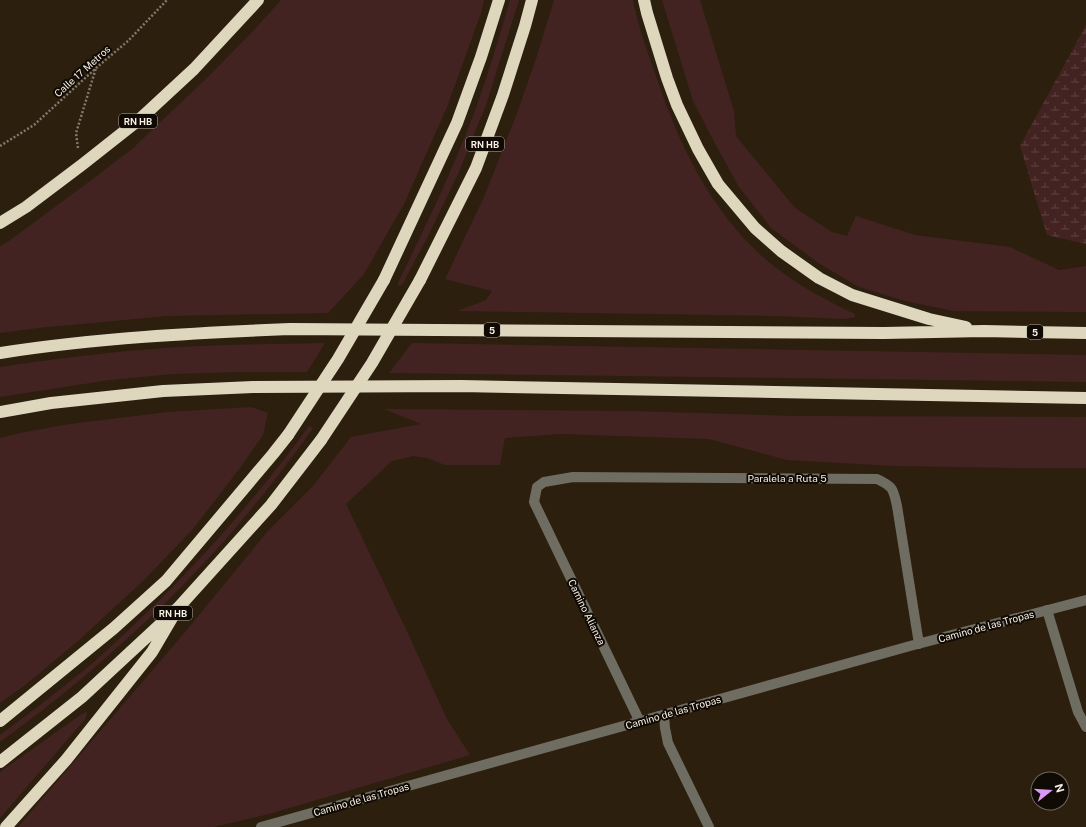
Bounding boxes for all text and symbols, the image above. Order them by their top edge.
street label: Calle 17 Metros [52,43,112,99]
road number: RN HB [119,114,157,128]
road number: RN HB [466,137,504,151]
road number: 5 [484,323,500,337]
road number: 5 [1027,325,1043,339]
street label: Paralela a Ruta 5 [747,472,827,484]
street label: Camino Alianza [566,577,608,647]
road number: RN HB [154,606,192,620]
street label: Camino de las Tropas [937,607,1035,645]
street label: Camino de las Tropas [624,693,722,731]
north arrow [1030,771,1070,811]
street label: Camino de las Tropas [312,780,410,818]
text: N [1053,782,1067,794]

